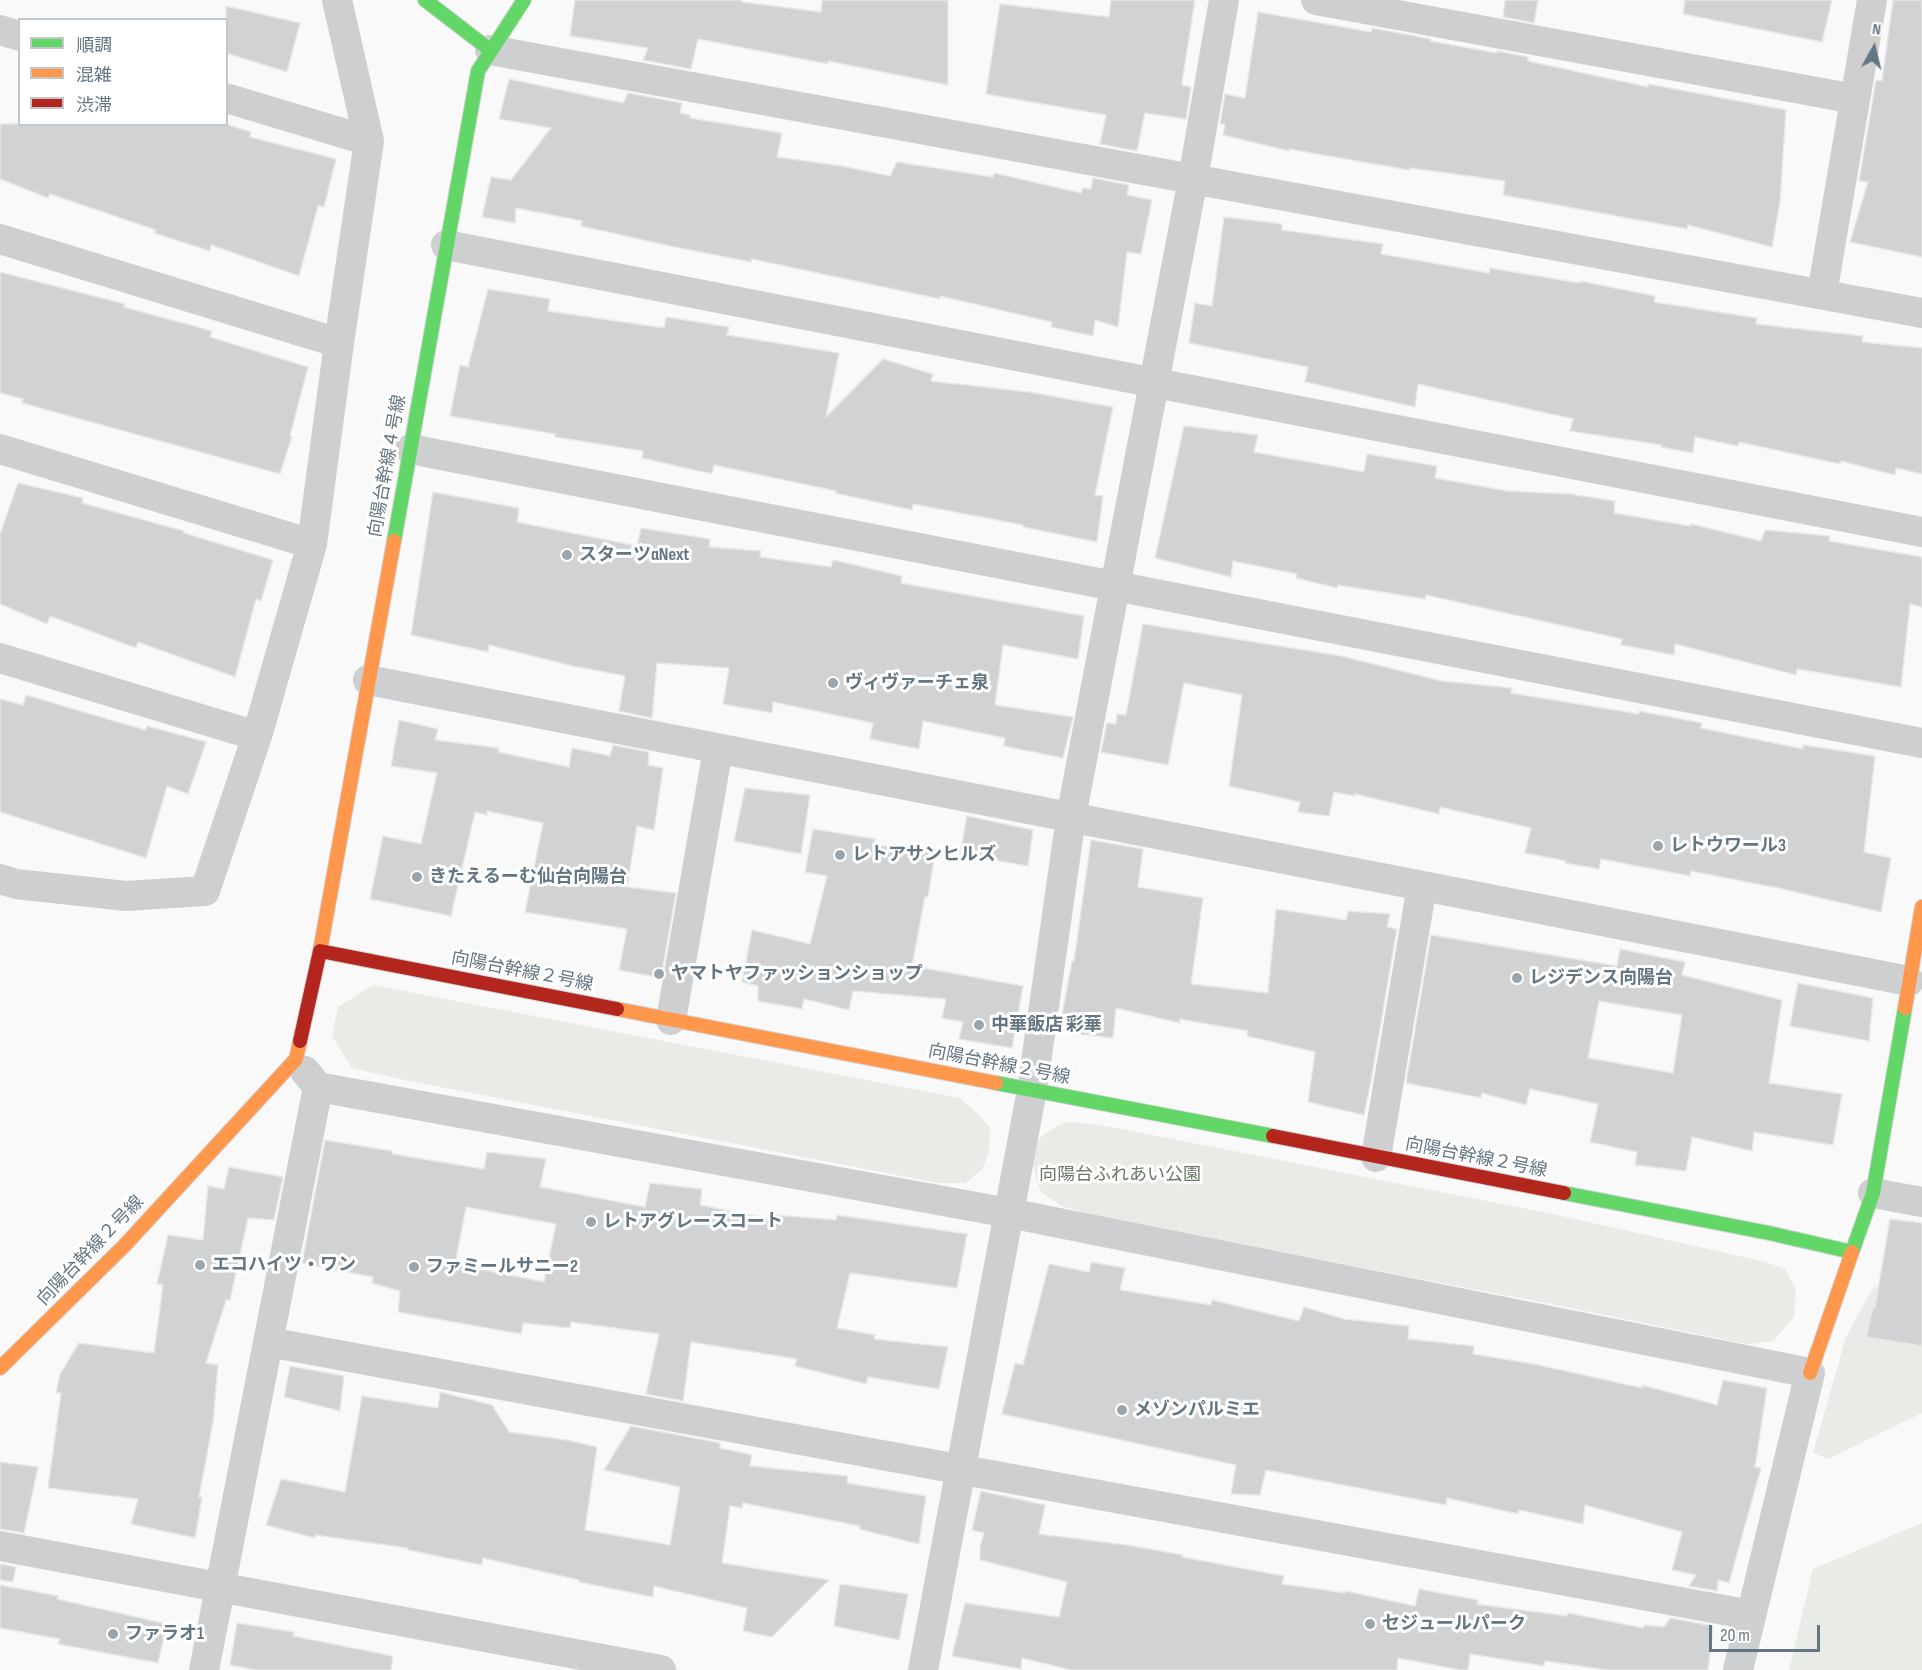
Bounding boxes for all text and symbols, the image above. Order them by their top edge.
legend [18,18,228,126]
north arrow [1844,18,1904,78]
text: N [1871,20,1882,40]
text: 順調 [76,35,112,56]
text: 混雑 [76,65,112,86]
text: 渋滞 [76,95,112,116]
street label: 向陽台幹線４号線 [365,393,411,539]
place label: スターツαNext [579,544,689,566]
marker: スターツαNext [560,548,574,562]
place label: ヴィヴァーチェ泉 [845,672,989,694]
marker: ヴィヴァーチェ泉 [826,676,840,690]
place label: レトウワール3 [1670,835,1786,857]
marker: レトウワール3 [1651,839,1665,853]
place label: レトアサンヒルズ [852,844,996,866]
marker: レトアサンヒルズ [833,848,847,862]
place label: きたえるーむ仙台向陽台 [429,866,627,888]
marker: きたえるーむ仙台向陽台 [410,870,424,884]
street label: 向陽台幹線２号線 [449,948,595,996]
place label: ヤマトヤファッションショップ [671,963,923,985]
marker: ヤマトヤファッションショップ [652,967,666,981]
place label: レジデンス向陽台 [1529,967,1673,989]
marker: レジデンス向陽台 [1510,971,1524,985]
place label: 中華飯店 彩華 [991,1014,1102,1036]
marker: 中華飯店 彩華 [972,1018,986,1032]
street label: 向陽台幹線２号線 [926,1041,1072,1089]
street label: 向陽台幹線２号線 [1403,1134,1549,1182]
park label: 向陽台ふれあい公園 [1039,1164,1201,1186]
street label: 向陽台幹線２号線 [33,1192,149,1310]
place label: レトアグレースコート [603,1211,783,1233]
marker: レトアグレースコート [584,1215,598,1229]
place label: エコハイツ・ワン [212,1254,356,1276]
place label: ファミールサニー2 [426,1256,578,1278]
marker: エコハイツ・ワン [193,1258,207,1272]
marker: ファミールサニー2 [407,1260,421,1274]
place label: メゾンパルミエ [1134,1399,1260,1421]
marker: メゾンパルミエ [1115,1403,1129,1417]
place label: セジュールパーク [1382,1613,1526,1635]
scale bar [1712,1613,1823,1651]
marker: セジュールパーク [1363,1617,1377,1631]
place label: ファラオ1 [125,1623,204,1645]
text: 20 m [1720,1625,1750,1646]
marker: ファラオ1 [106,1627,120,1641]

